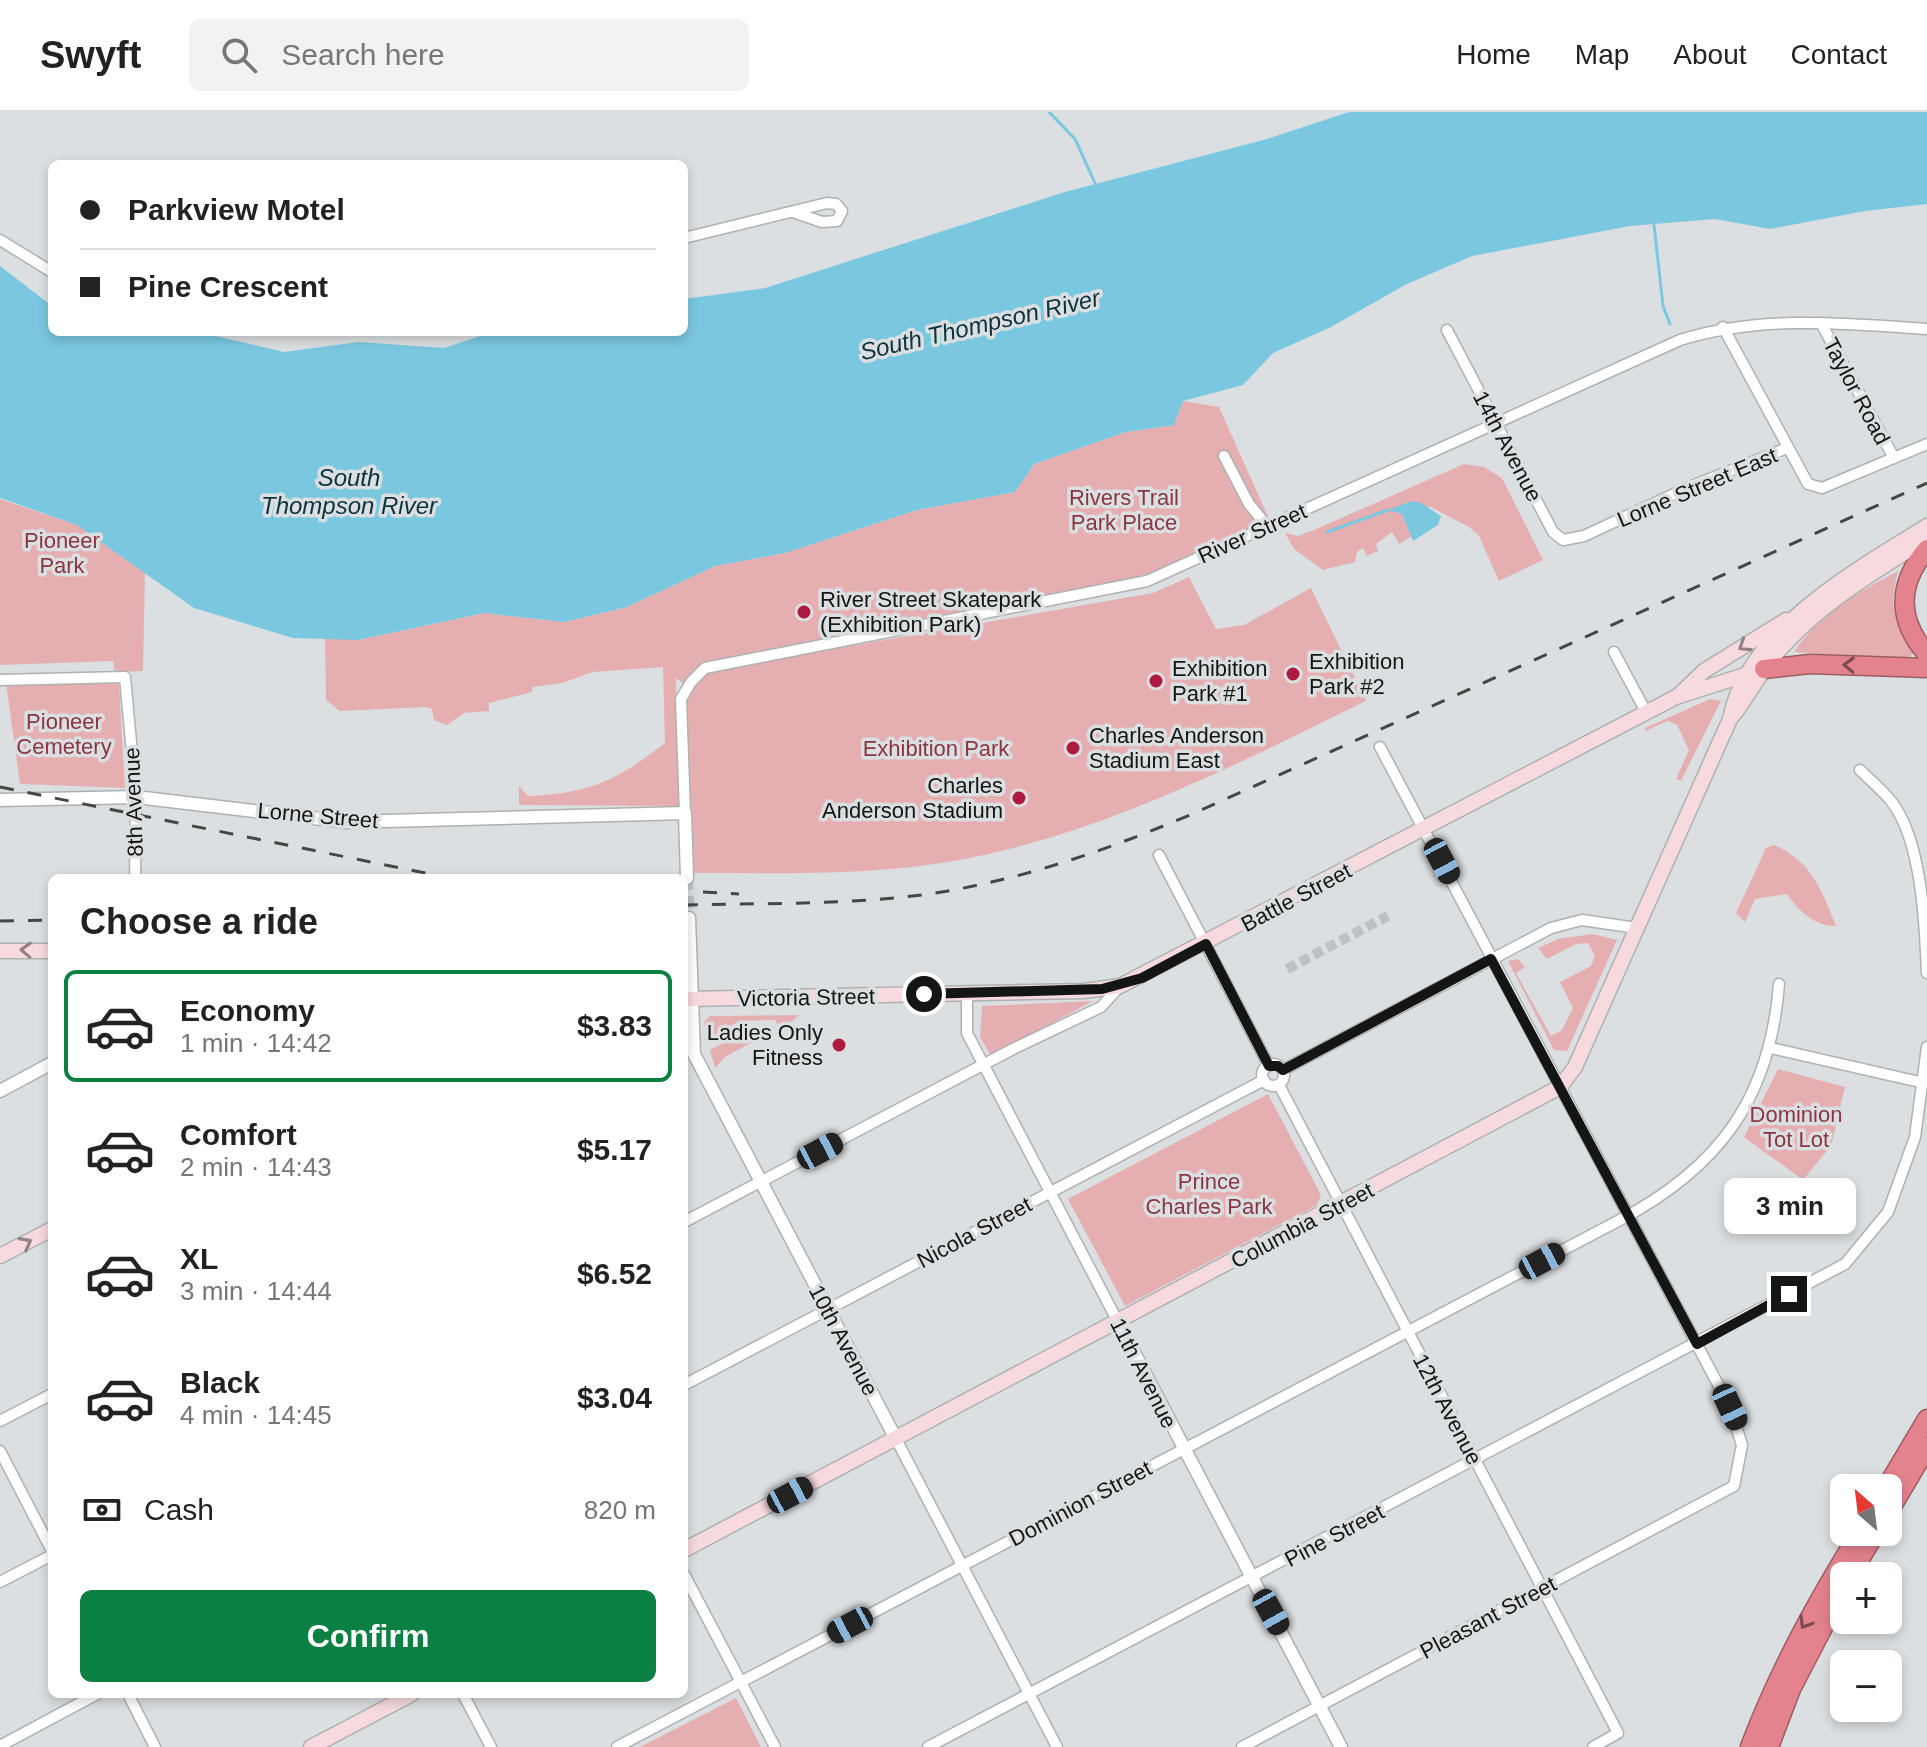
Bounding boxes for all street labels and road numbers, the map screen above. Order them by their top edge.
street label: Taylor Road [1818,334,1895,449]
street label: 14th Avenue [1468,387,1547,506]
street label: Lorne Street East [1614,443,1781,532]
street label: River Street [1194,498,1310,568]
street label: 8th Avenue [119,747,148,857]
street label: Lorne Street [257,798,379,833]
street label: Battle Street [1237,858,1356,937]
street label: Victoria Street [737,984,875,1011]
street label: Columbia Street [1227,1177,1378,1274]
street label: Nicola Street [913,1192,1036,1273]
street label: 10th Avenue [804,1281,883,1400]
street label: 11th Avenue [1105,1314,1182,1433]
street label: 12th Avenue [1408,1350,1487,1469]
street label: Dominion Street [1005,1455,1156,1552]
street label: Pine Street [1280,1499,1388,1572]
street label: Pleasant Street [1416,1571,1561,1664]

